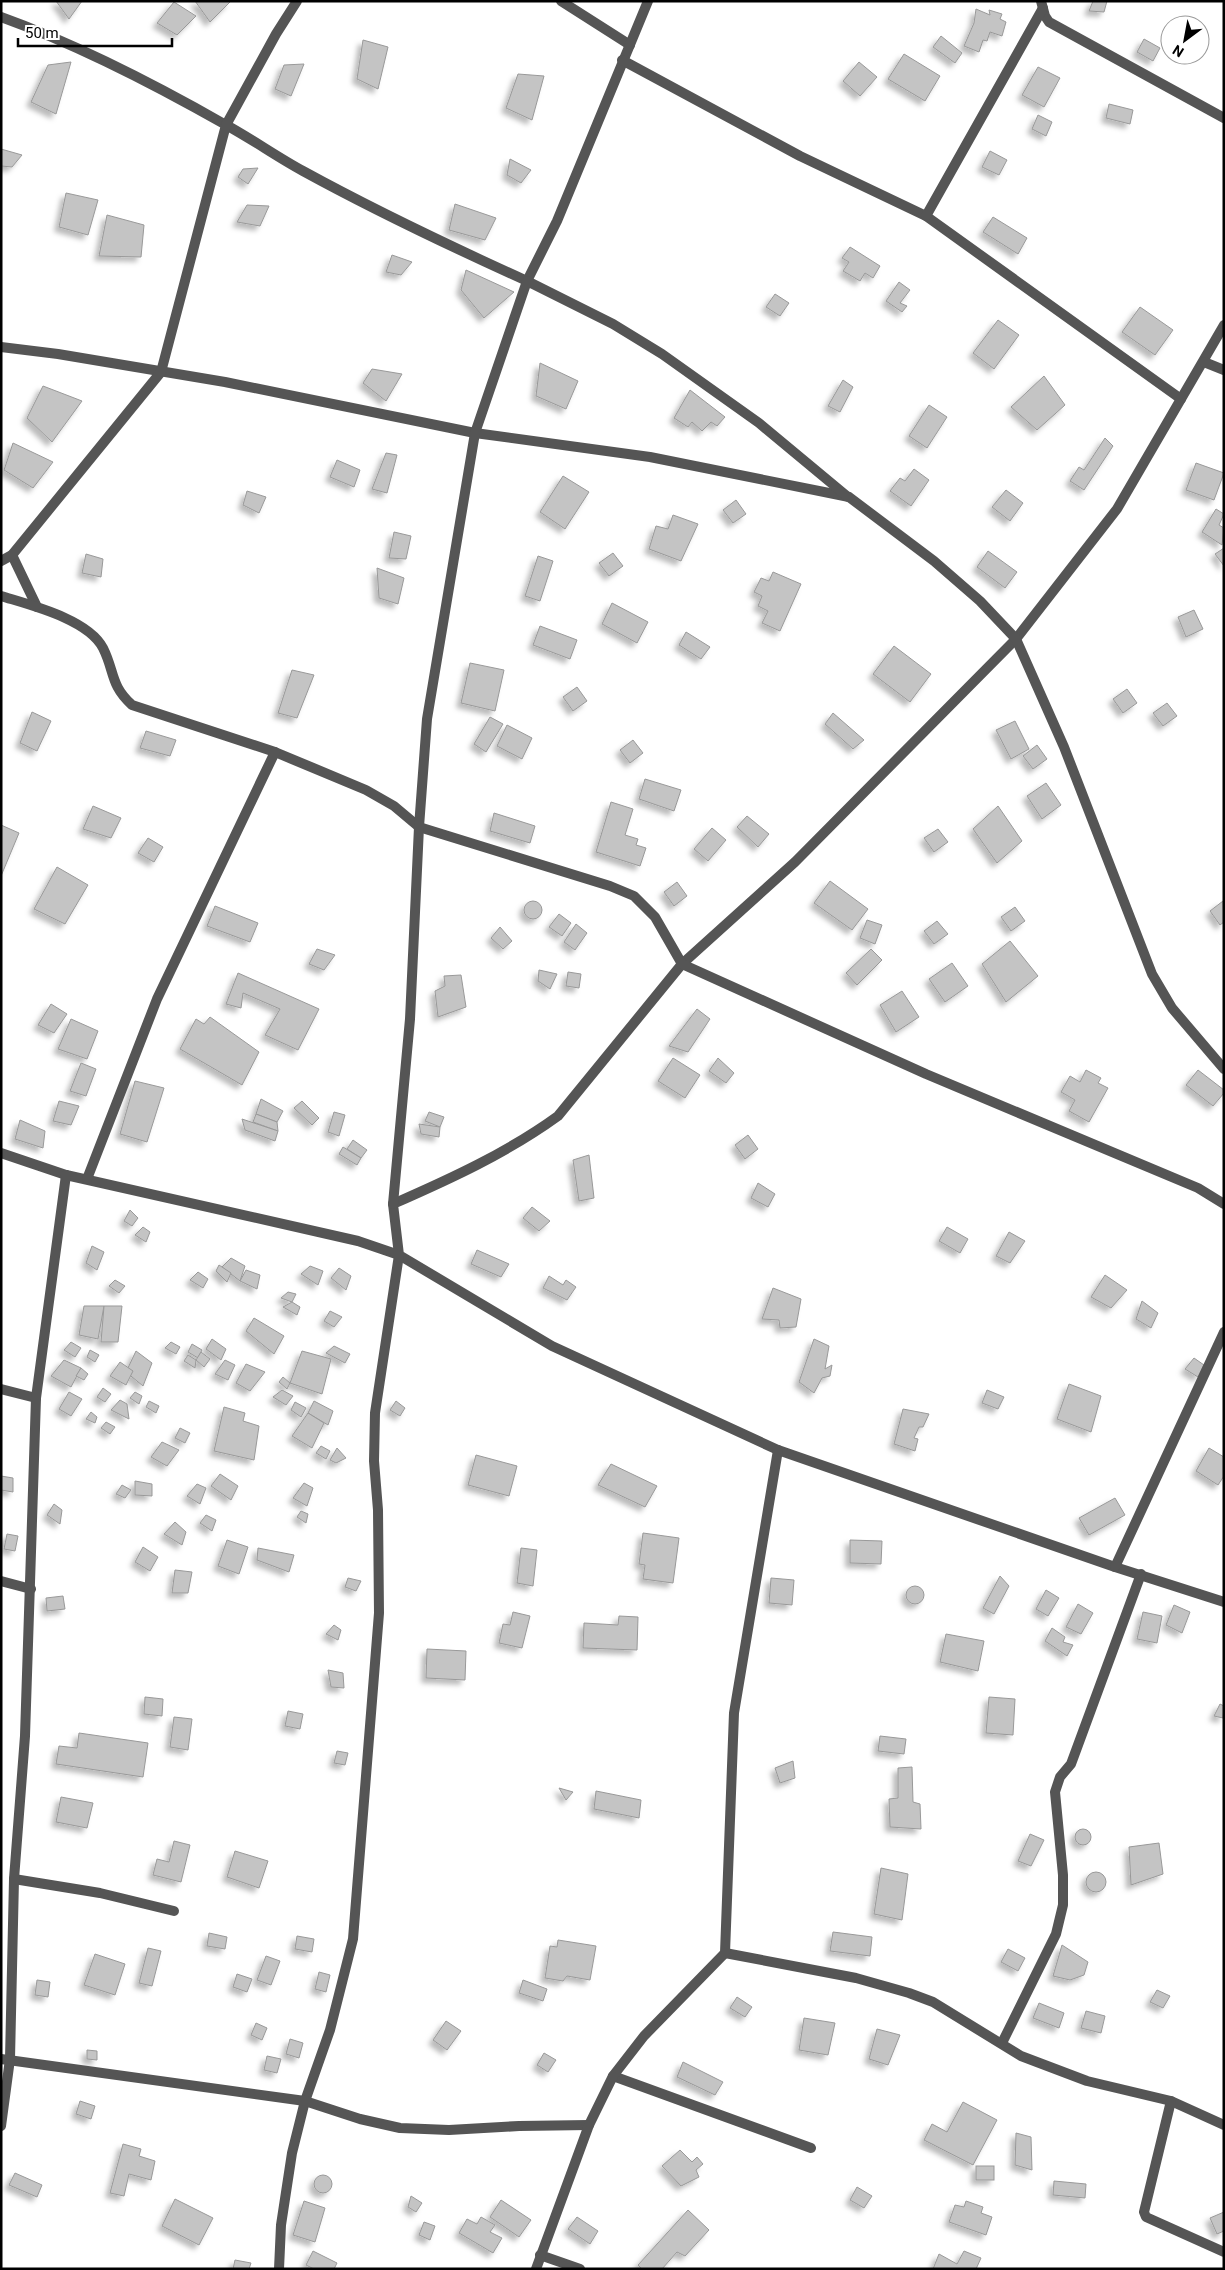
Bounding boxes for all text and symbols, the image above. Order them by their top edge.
scale bar [18,15,171,47]
north arrow [1160,15,1210,65]
text: 50 m [25,24,59,42]
text: N [1170,42,1187,60]

